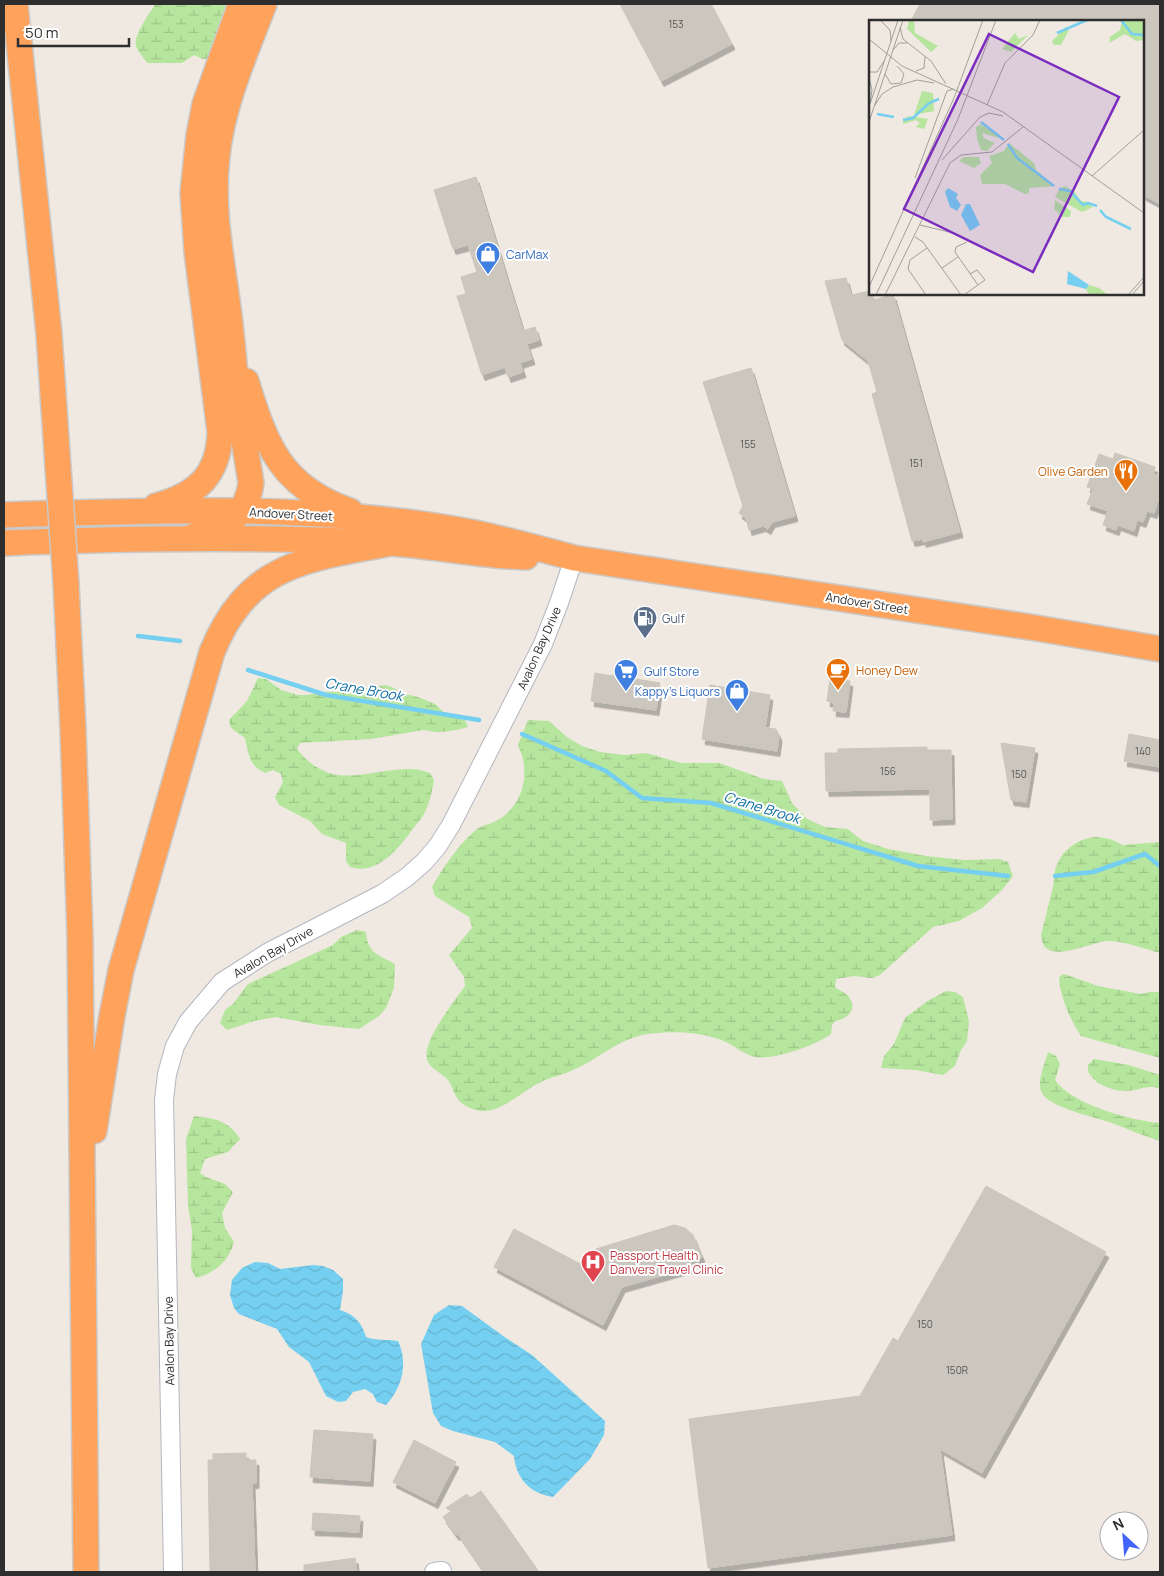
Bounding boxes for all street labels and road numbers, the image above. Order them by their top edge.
street label: Andover Street [249,503,333,525]
street label: Andover Street [824,588,910,618]
street label: Avalon Bay Drive [513,604,565,692]
street label: Avalon Bay Drive [230,922,316,982]
street label: Avalon Bay Drive [160,1296,178,1386]

